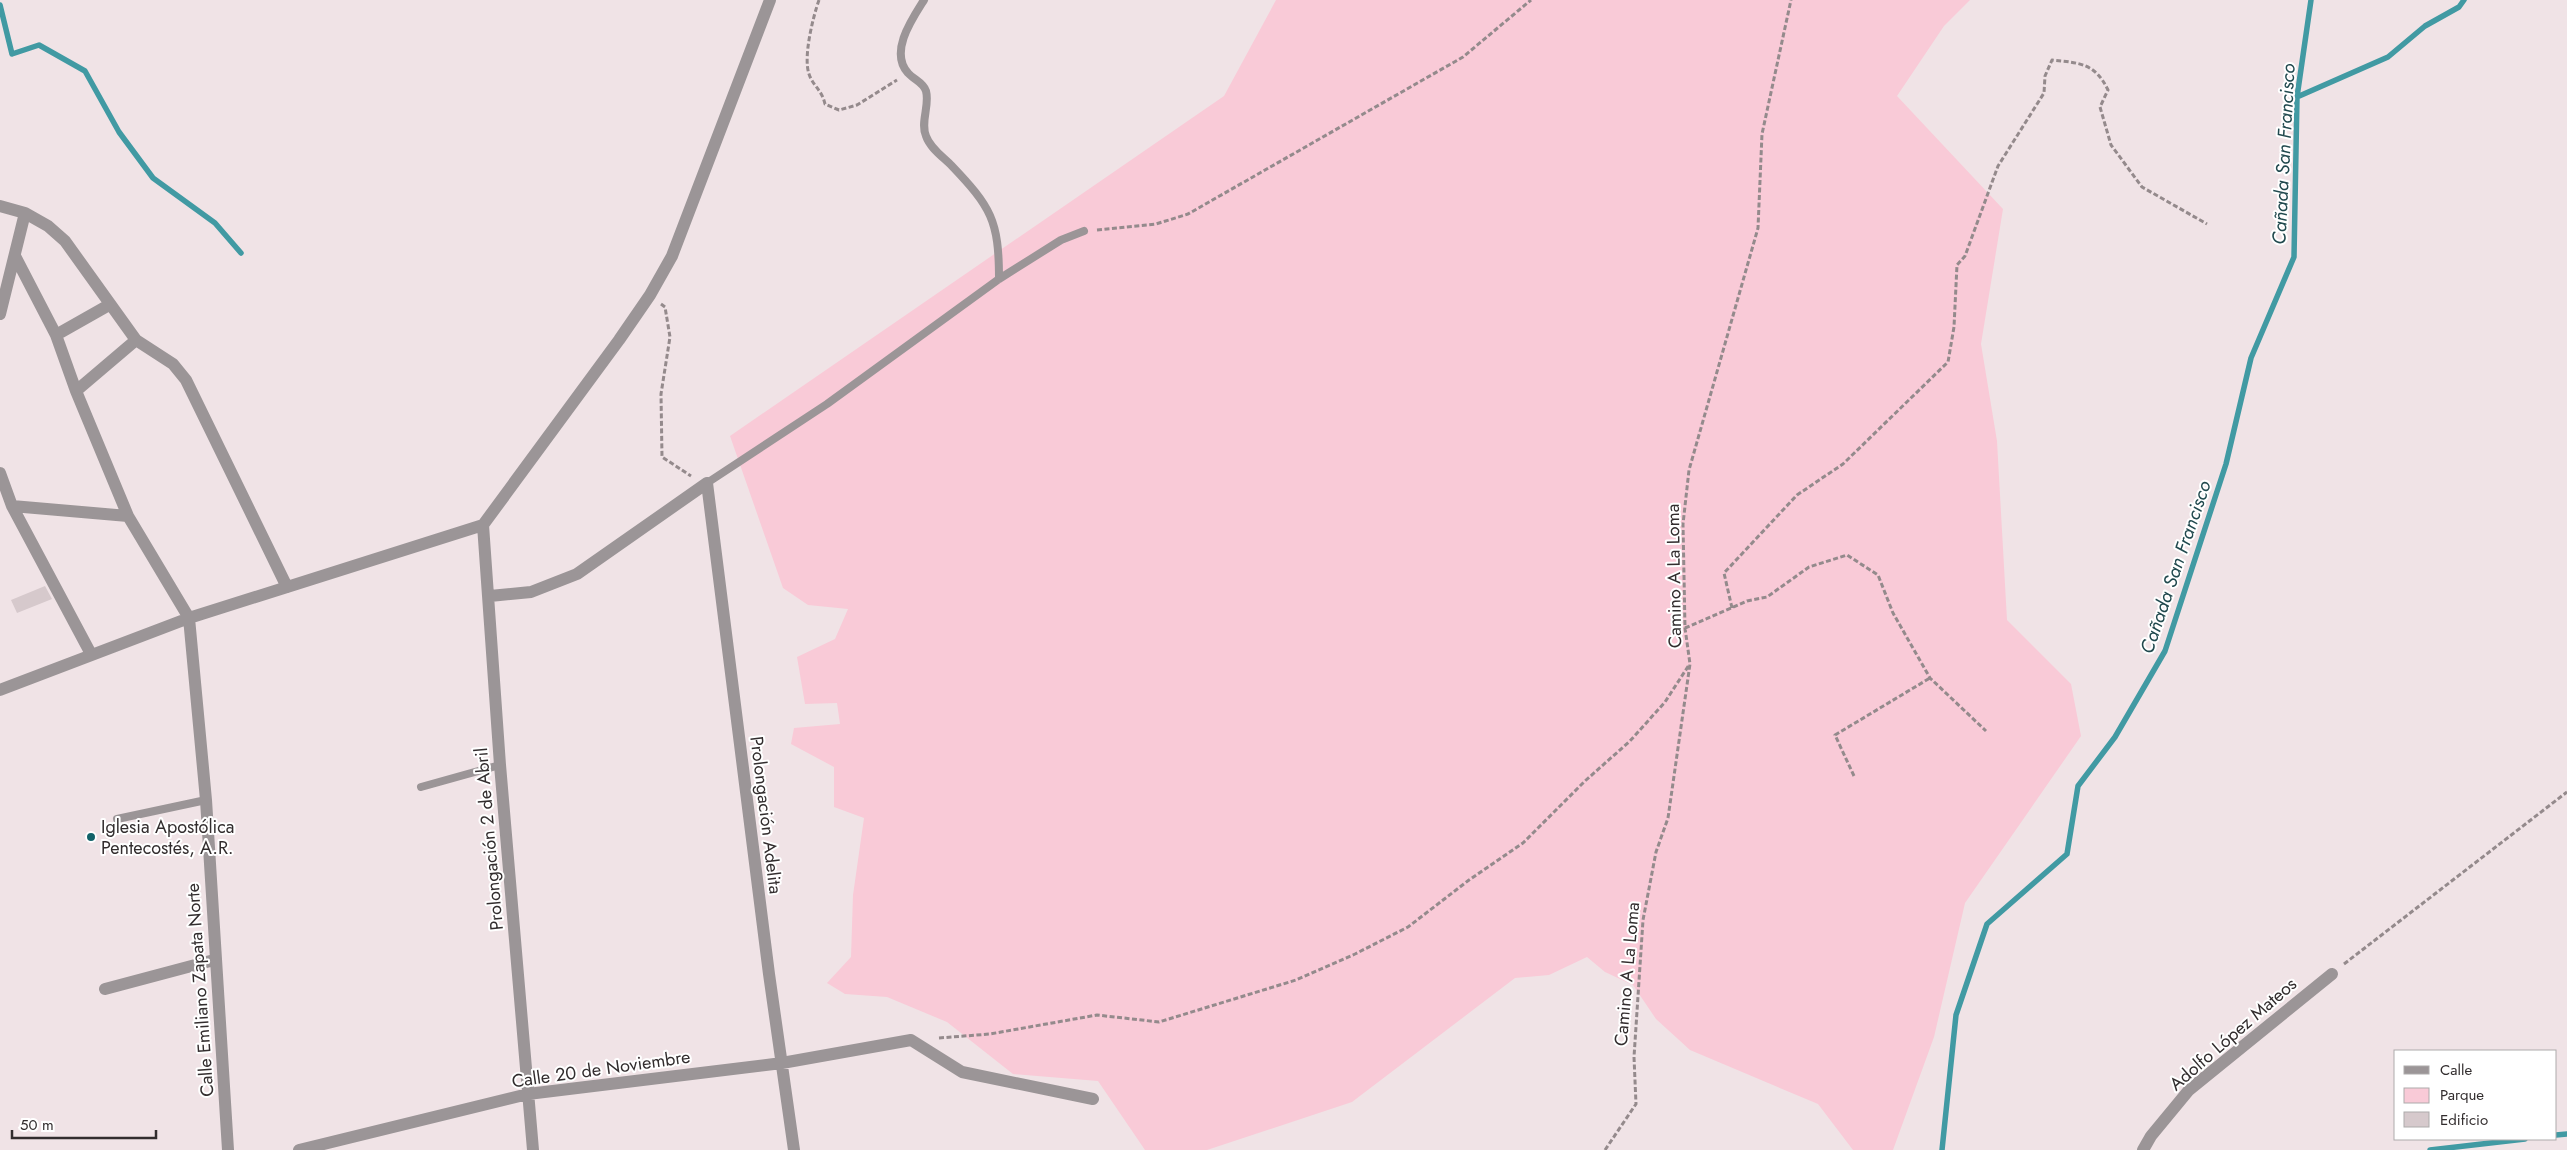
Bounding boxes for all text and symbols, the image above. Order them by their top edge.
water label: Cañada San Francisco [2265,63,2302,245]
water label: Cañada San Francisco [2133,477,2218,657]
street label: Camino A La Loma [1660,504,1688,648]
street label: Prolongación Adelita [743,735,789,895]
street label: Prolongación 2 de Abril [468,747,510,931]
place label: Iglesia Apostólica Pentecostés, A.R. [101,814,235,861]
marker: Iglesia Apostólica Pentecostés, A.R. [85,831,97,843]
street label: Calle Emiliano Zapata Norte [180,882,220,1098]
street label: Camino A La Loma [1608,901,1646,1047]
street label: Adolfo López Mateos [2164,971,2302,1097]
street label: Calle 20 de Noviembre [510,1044,692,1094]
legend [2394,1050,2557,1140]
text: Calle [2440,1059,2472,1081]
text: Parque [2440,1084,2484,1106]
scale bar [12,1108,156,1140]
text: Edificio [2440,1109,2488,1131]
text: 50 m [20,1114,54,1136]

